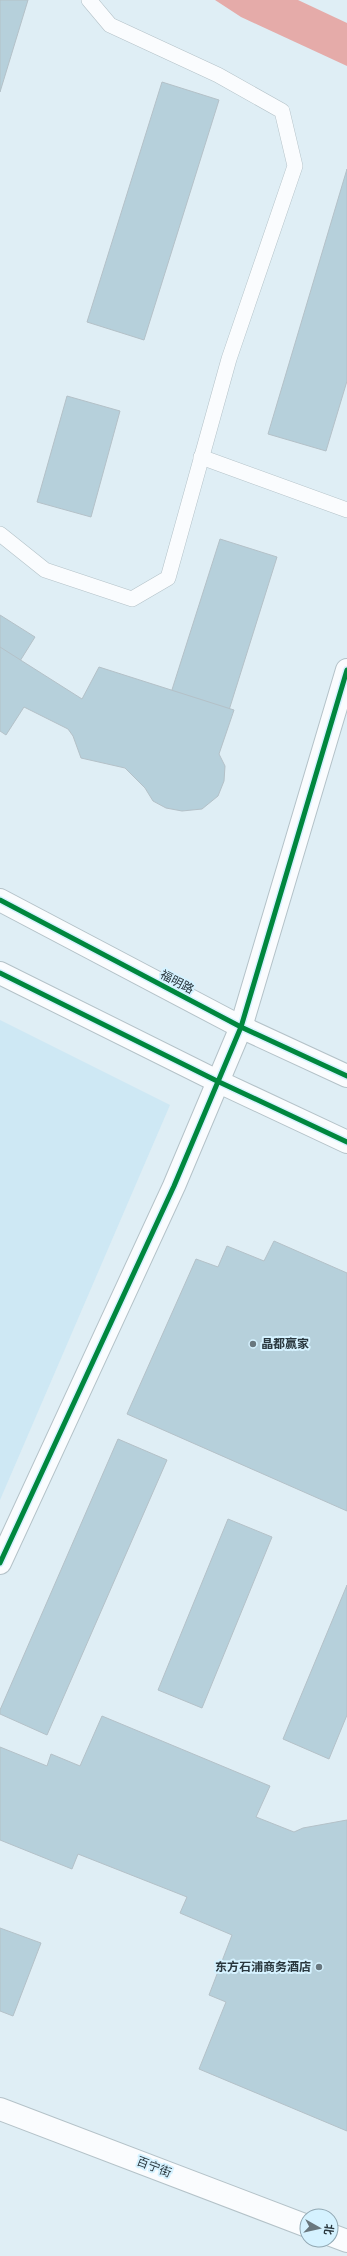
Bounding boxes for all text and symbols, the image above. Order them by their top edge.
street label: 福明路 [158,966,197,996]
place label: 晶都赢家 [261,1336,309,1350]
marker: 晶都赢家 [248,1339,258,1349]
place label: 东方石浦商务酒店 [215,1959,311,1973]
marker: 东方石浦商务酒店 [314,1962,324,1972]
street label: 百宁街 [135,2153,174,2179]
north arrow [299,2208,339,2248]
text: 北 [322,2223,337,2236]

